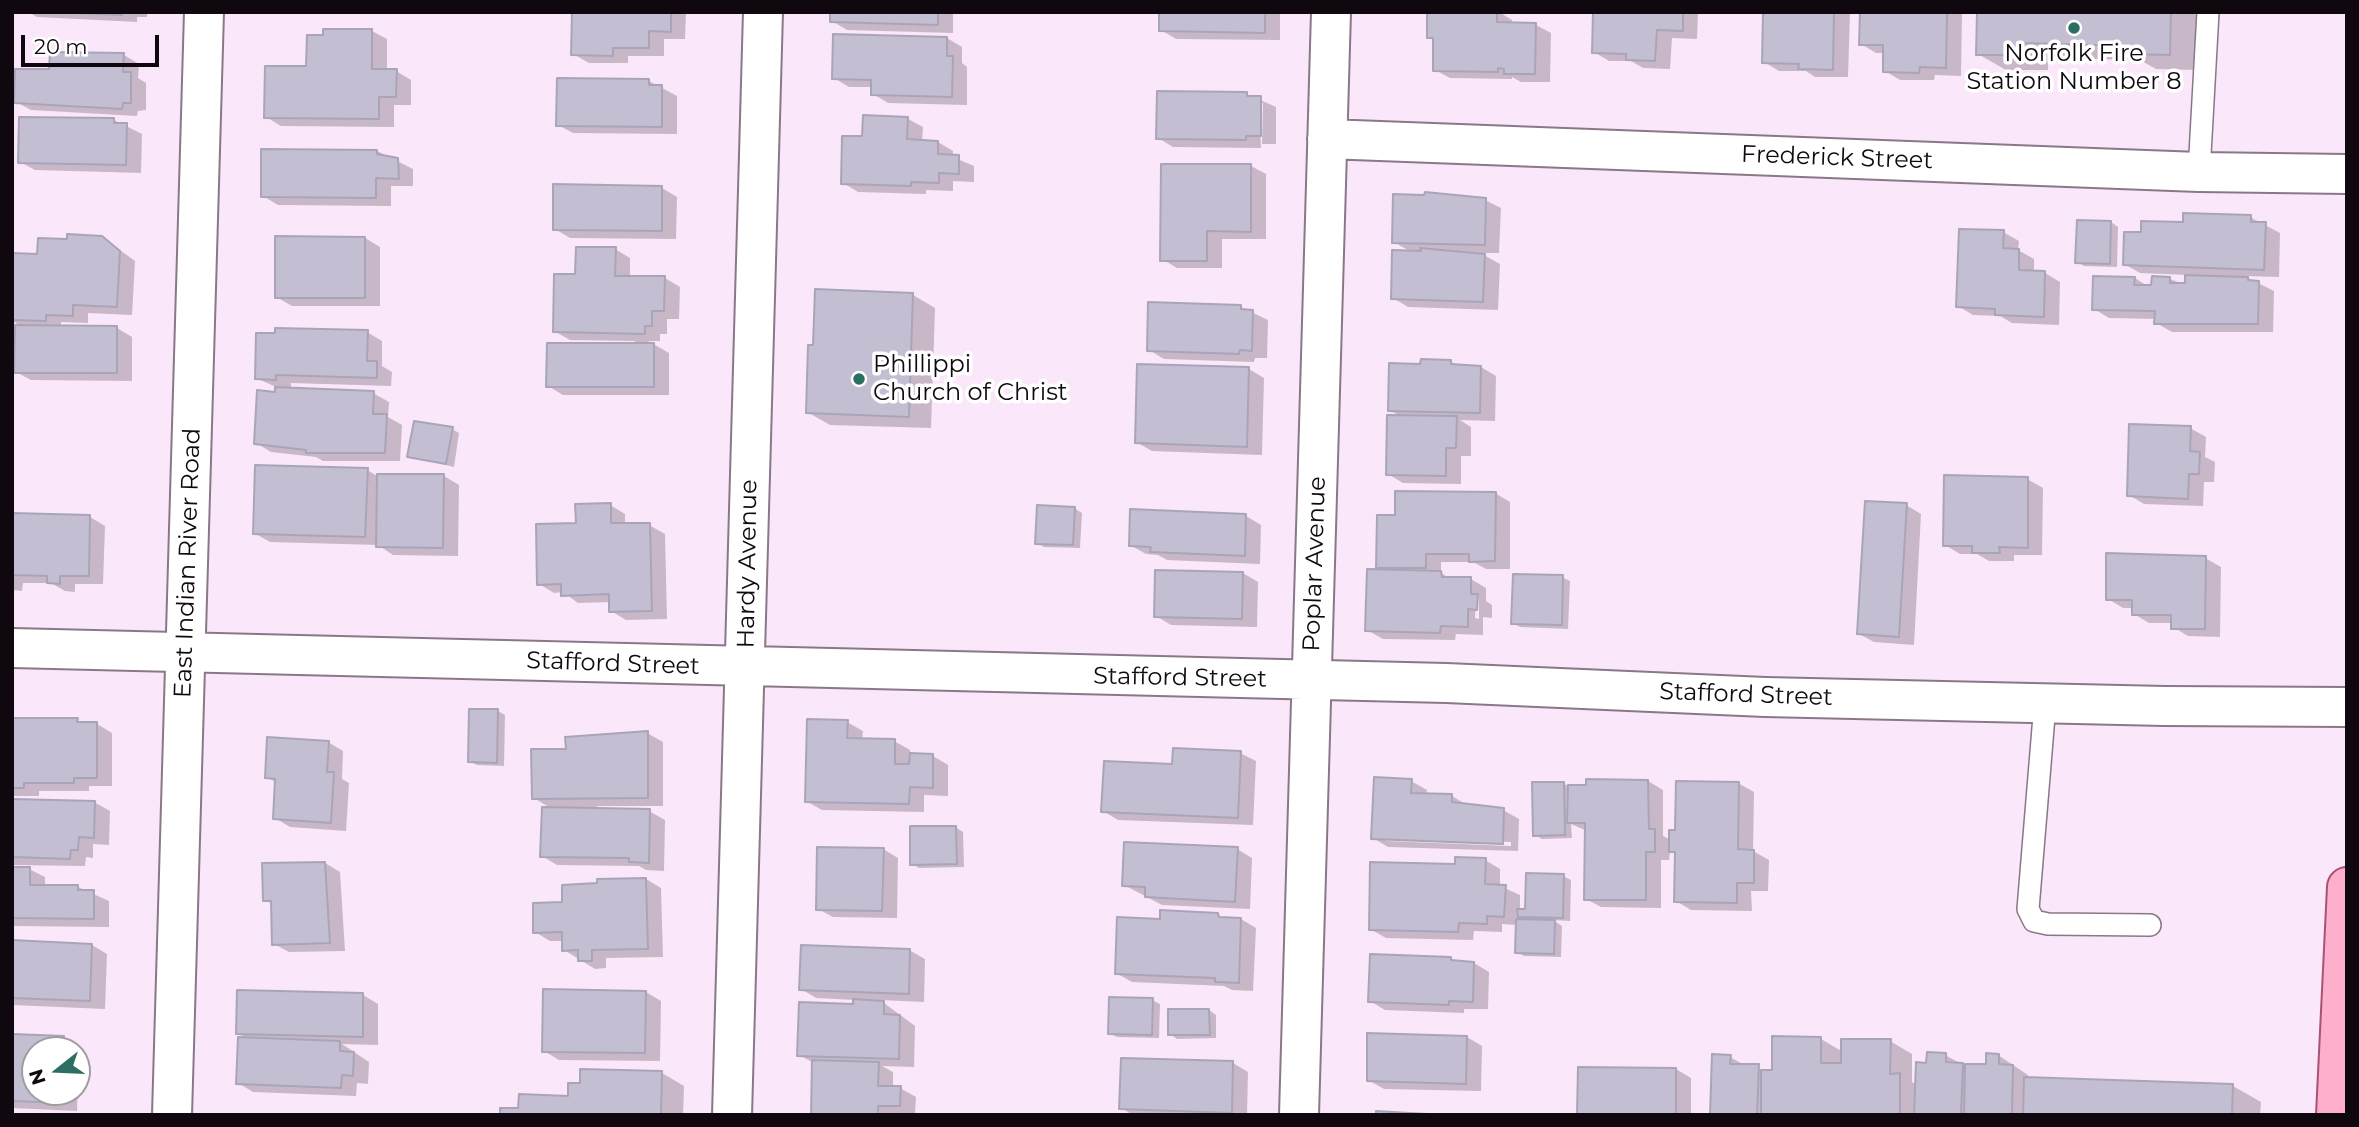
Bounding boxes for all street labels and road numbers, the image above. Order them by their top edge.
street label: Frederick Street [1741,140,1933,176]
street label: East Indian River Road [169,427,207,699]
street label: Poplar Avenue [1298,476,1332,652]
street label: Hardy Avenue [732,479,764,649]
street label: Stafford Street [526,647,700,681]
street label: Stafford Street [1093,662,1267,694]
street label: Stafford Street [1659,678,1833,712]

